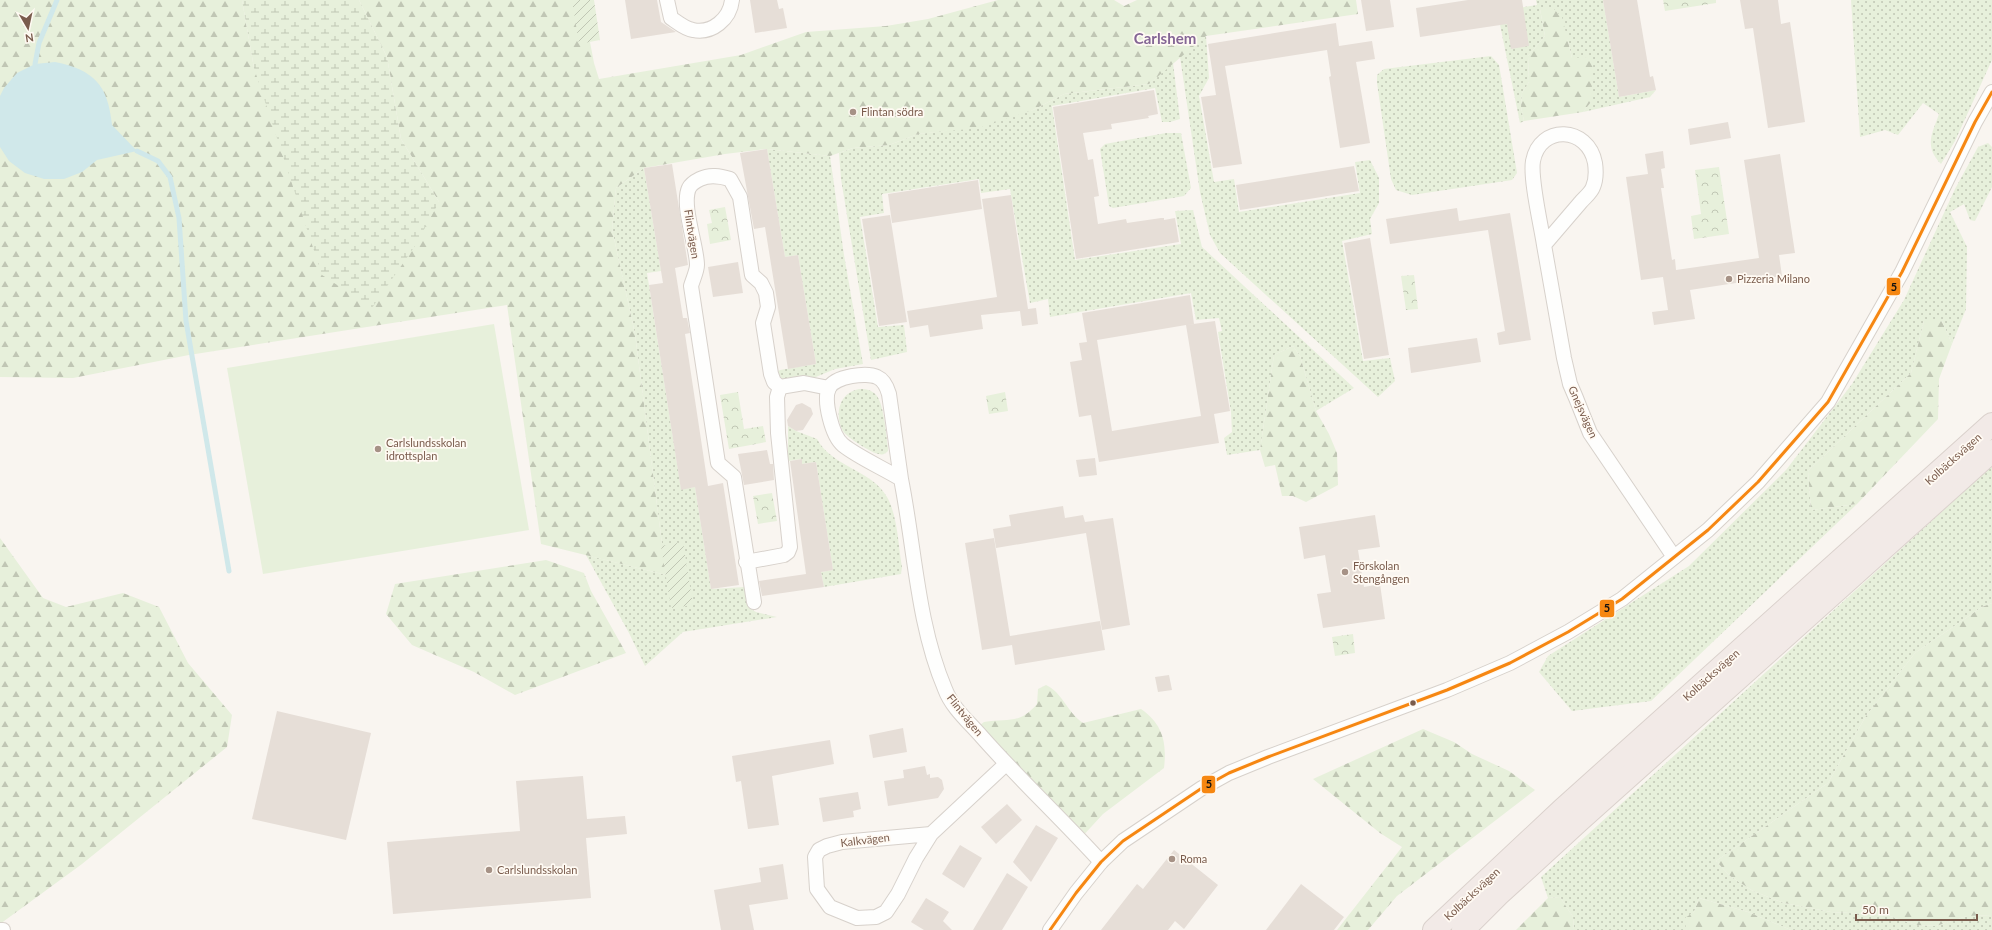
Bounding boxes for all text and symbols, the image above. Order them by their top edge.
north arrow [8,8,48,48]
district label: Carlshem [1134,29,1196,47]
text: N [24,31,35,45]
place label: Flintan södra [861,105,923,118]
marker: Flintan södra [848,107,858,117]
street label: Flintvägen [682,208,703,260]
place label: Pizzeria Milano [1737,272,1810,285]
marker: Pizzeria Milano [1724,274,1734,284]
line badge: 5 [1886,277,1901,296]
text: 5 [1891,280,1897,293]
street label: Gnejsvägen [1566,384,1601,440]
street label: Kolbäcksvägen [1922,430,1984,487]
place label: Carlslundsskolan idrottsplan [386,436,466,462]
marker: Carlslundsskolan idrottsplan [373,444,383,454]
place label: Förskolan Stengången [1353,559,1410,585]
marker: Förskolan Stengången [1340,567,1350,577]
line badge: 5 [1599,599,1615,618]
text: 5 [1604,601,1610,614]
street label: Kolbäcksvägen [1680,646,1742,703]
street label: Flintvägen [945,691,986,738]
unlabelled marker [1408,698,1418,708]
line badge: 5 [1201,775,1216,794]
text: 5 [1206,777,1212,790]
street label: Kalkvägen [840,830,890,849]
place label: Roma [1180,852,1207,865]
marker: Roma [1167,854,1177,864]
place label: Carlslundsskolan [497,863,577,876]
marker: Carlslundsskolan [484,865,494,875]
street label: Kolbäcksvägen [1441,865,1502,923]
scale bar [1856,896,1977,922]
text: 50 m [1862,902,1889,917]

